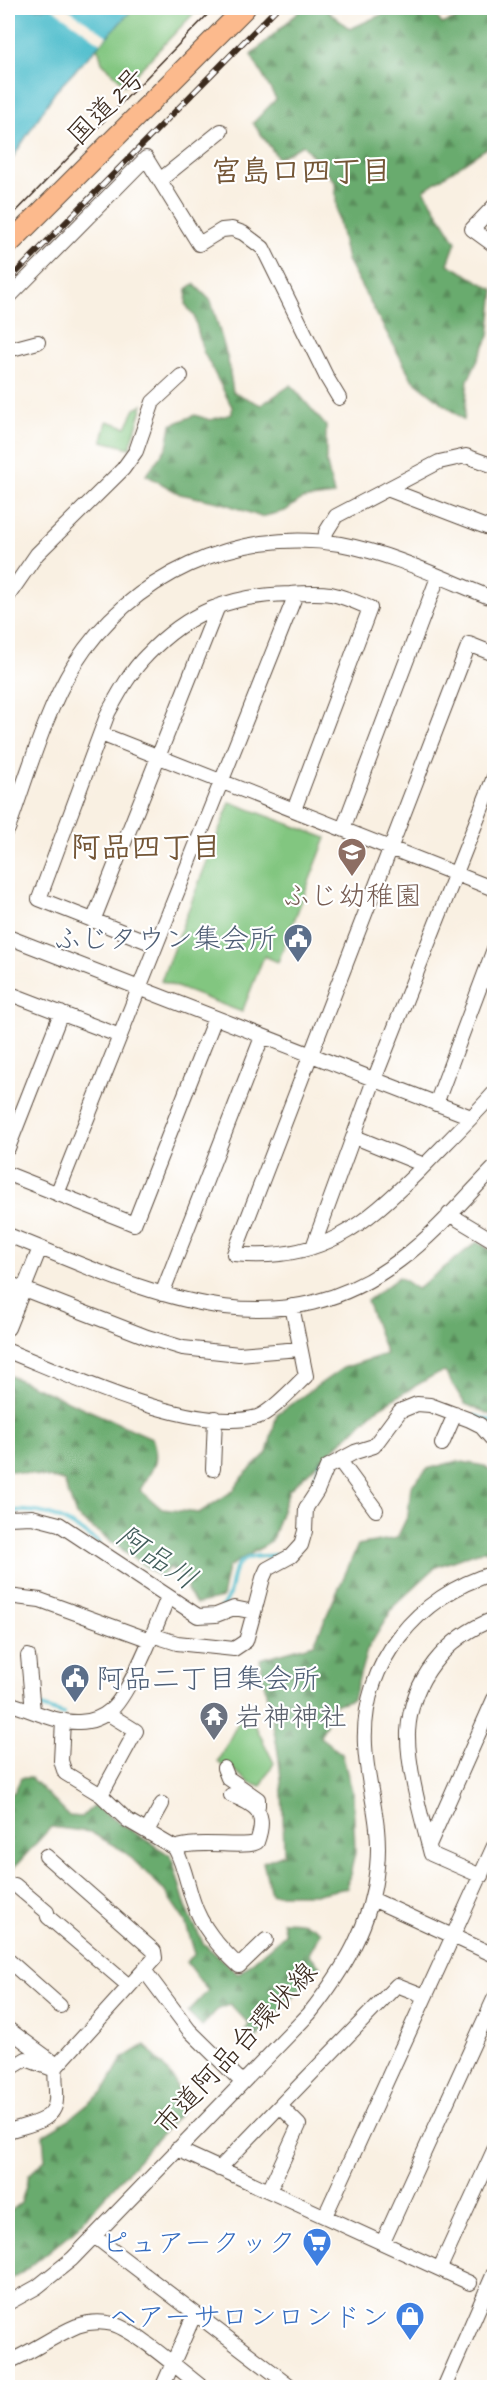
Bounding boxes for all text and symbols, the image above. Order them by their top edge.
street label: 国道2号 [59,59,153,153]
district label: 宮島口四丁目 [211,152,391,190]
district label: 阿品四丁目 [71,828,221,866]
school or university icon: ふじ幼稚園 [336,836,368,878]
place label: ふじ幼稚園 [282,878,422,913]
place label: ふじタウン集会所 [53,921,277,956]
public building icon: ふじタウン集会所 [282,922,314,964]
water label: 阿品川 [109,1516,205,1598]
place label: 阿品二丁目集会所 [96,1661,320,1696]
public building icon: 阿品二丁目集会所 [59,1662,91,1704]
place label: 岩神神社 [235,1699,347,1734]
temple icon: 岩神神社 [198,1700,230,1742]
street label: 市道阿品台環状線 [146,1954,324,2142]
place label: ピュアークック [101,2225,296,2260]
supermarket icon: ピュアークック [301,2226,333,2268]
place label: ヘアーサロンロンドン [109,2299,389,2334]
shop icon: ヘアーサロンロンドン [394,2300,426,2342]

